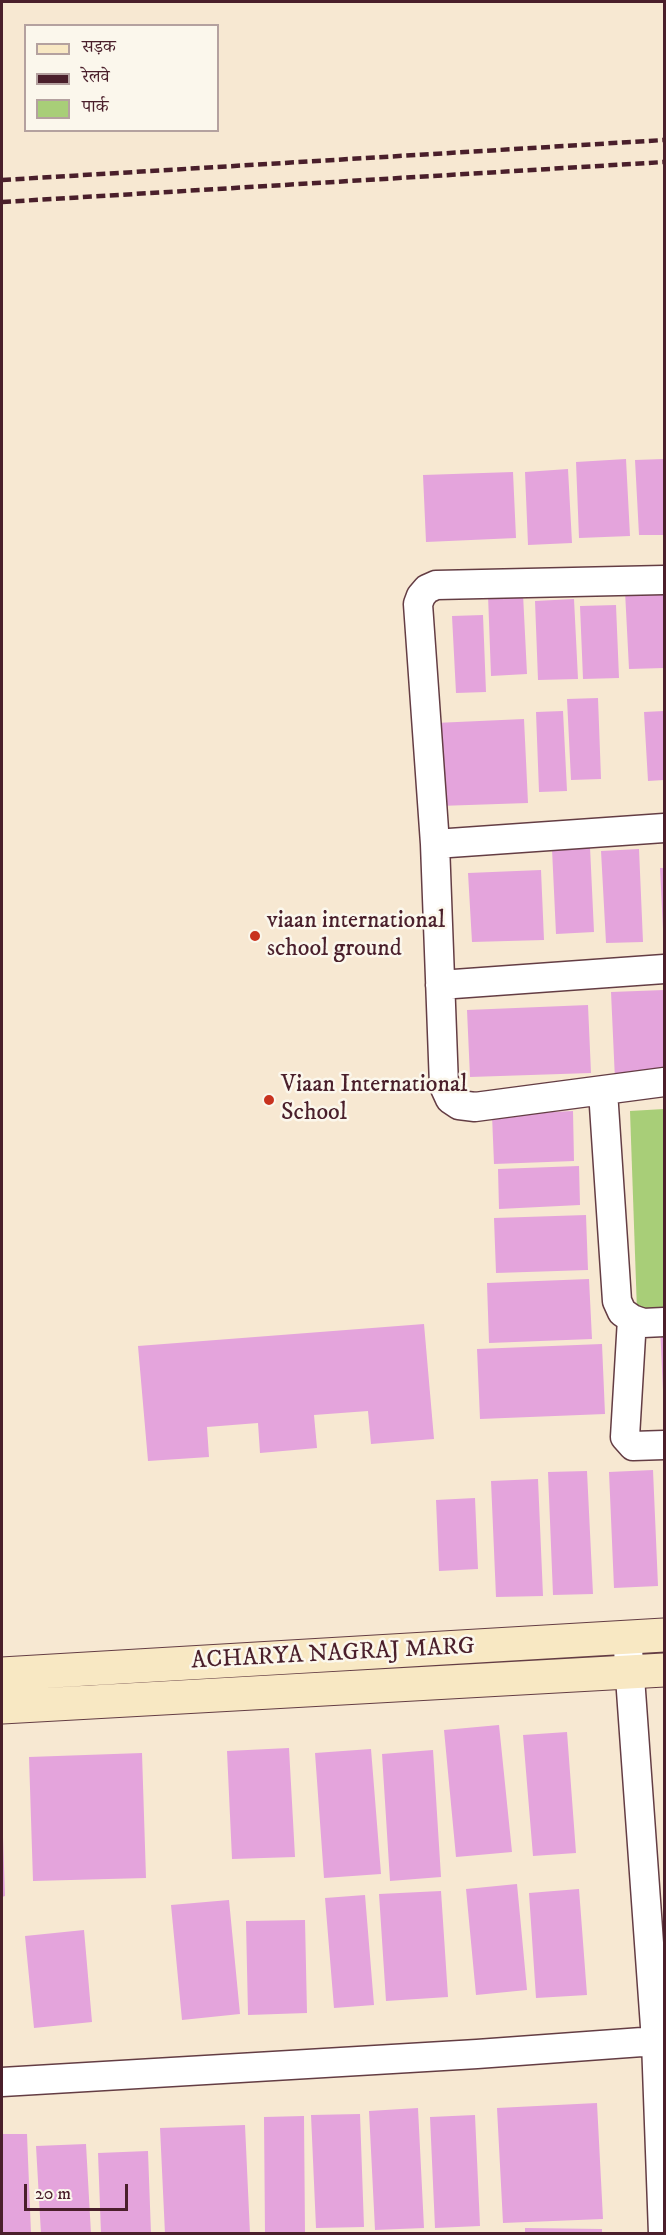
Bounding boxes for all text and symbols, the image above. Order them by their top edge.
legend [24,24,219,132]
text: सड़क [82,36,116,58]
text: रेलवे [82,66,110,88]
text: पार्क [82,96,109,118]
place label: viaan international school ground [267,908,445,964]
marker: viaan international school ground [248,929,262,943]
place label: Viaan International School [281,1072,467,1128]
marker: Viaan International School [262,1093,276,1107]
street label: ACHARYA NAGRAJ MARG [191,1633,475,1677]
scale bar [27,2172,130,2210]
text: 20 m [35,2183,71,2205]

